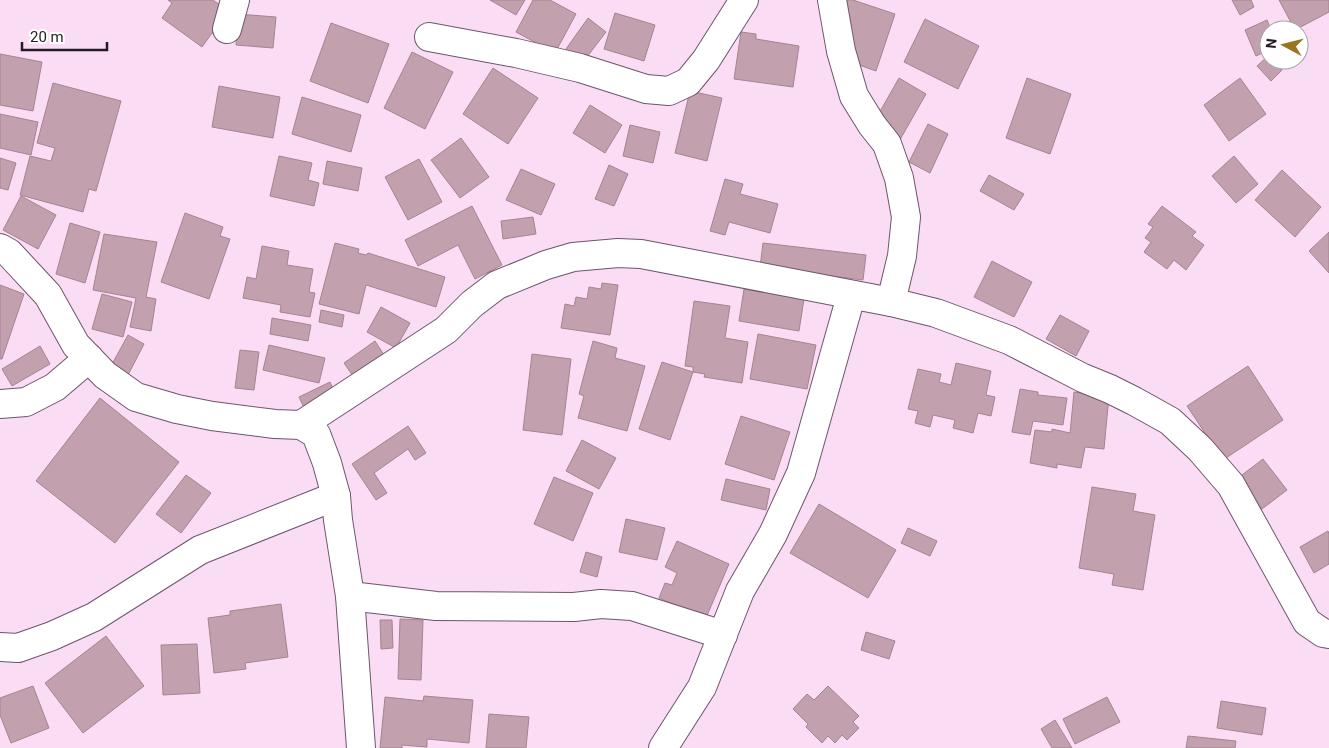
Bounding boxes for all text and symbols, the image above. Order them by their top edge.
scale bar [22,20,108,52]
north arrow [1259,20,1309,70]
text: 20 m [30,28,64,46]
text: N [1263,38,1280,49]

